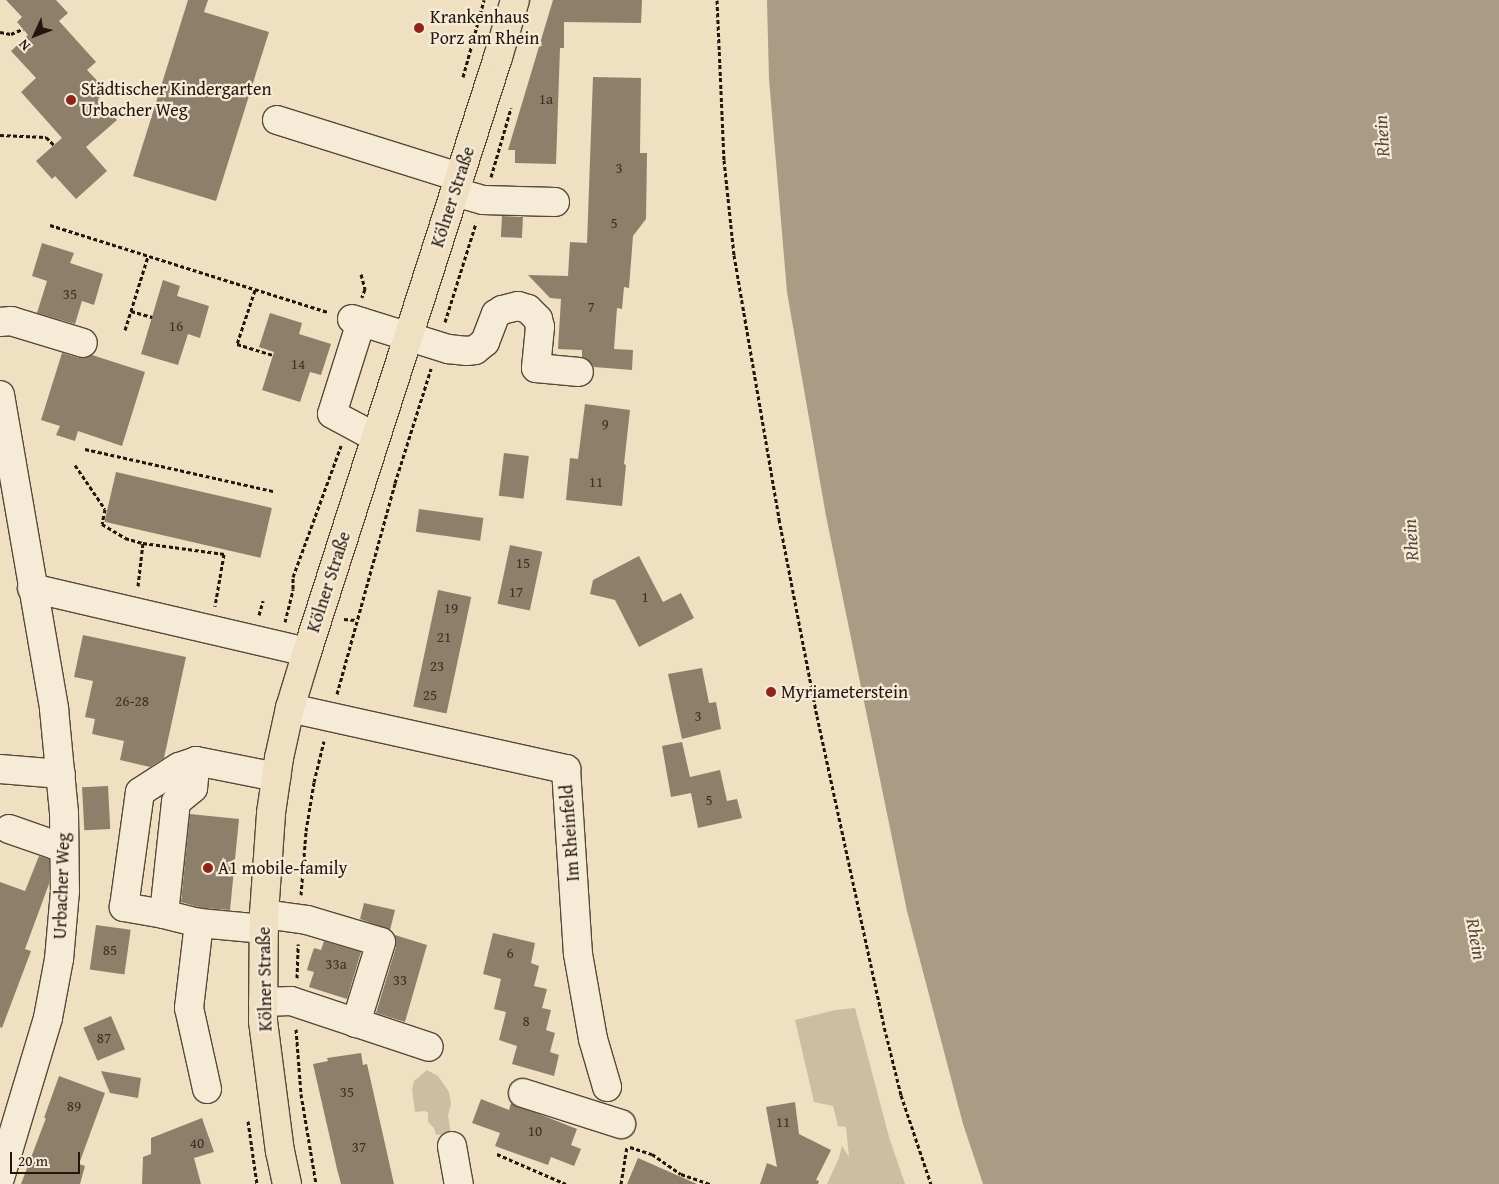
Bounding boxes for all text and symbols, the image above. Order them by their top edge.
place label: Krankenhaus Porz am Rhein [430,7,539,50]
north arrow [10,10,60,60]
marker: Krankenhaus Porz am Rhein [412,21,426,35]
text: N [14,35,35,55]
place label: Städtischer Kindergarten Urbacher Weg [81,79,272,122]
house number: 1a [539,90,553,108]
marker: Städtischer Kindergarten Urbacher Weg [65,94,77,106]
water label: Rhein [1369,114,1395,158]
street label: Kölner Straße [427,144,479,250]
house number: 3 [615,159,623,177]
house number: 5 [610,214,618,232]
house number: 35 [63,285,77,303]
house number: 7 [587,298,595,316]
house number: 16 [169,317,183,335]
house number: 14 [291,355,305,373]
house number: 9 [601,415,609,433]
house number: 11 [589,473,603,491]
water label: Rhein [1398,518,1424,562]
street label: Kölner Straße [303,529,355,635]
house number: 15 [516,554,530,572]
house number: 17 [509,583,523,601]
house number: 1 [641,588,649,606]
house number: 19 [444,599,458,617]
house number: 21 [437,628,451,646]
house number: 23 [430,657,444,675]
place label: Myriameterstein [781,681,908,703]
house number: 25 [423,686,437,704]
marker: Myriameterstein [765,686,777,698]
house number: 26-28 [115,692,149,710]
house number: 3 [694,707,702,725]
street label: Im Rheinfeld [556,784,584,882]
house number: 5 [705,791,713,809]
street label: Urbacher Weg [49,832,75,940]
place label: A1 mobile-family [218,857,348,879]
marker: A1 mobile-family [202,862,214,874]
water label: Rhein [1461,916,1491,962]
street label: Kölner Straße [253,926,277,1032]
house number: 85 [103,941,117,959]
house number: 6 [506,944,514,962]
house number: 33a [325,955,347,973]
house number: 33 [393,971,407,989]
house number: 8 [522,1012,530,1030]
house number: 87 [97,1029,111,1047]
house number: 35 [340,1083,354,1101]
house number: 89 [67,1097,81,1115]
house number: 11 [776,1113,790,1131]
house number: 10 [528,1122,542,1140]
house number: 40 [190,1134,204,1152]
house number: 37 [352,1138,366,1156]
scale bar [12,1142,82,1174]
text: 20 m [18,1150,48,1171]

